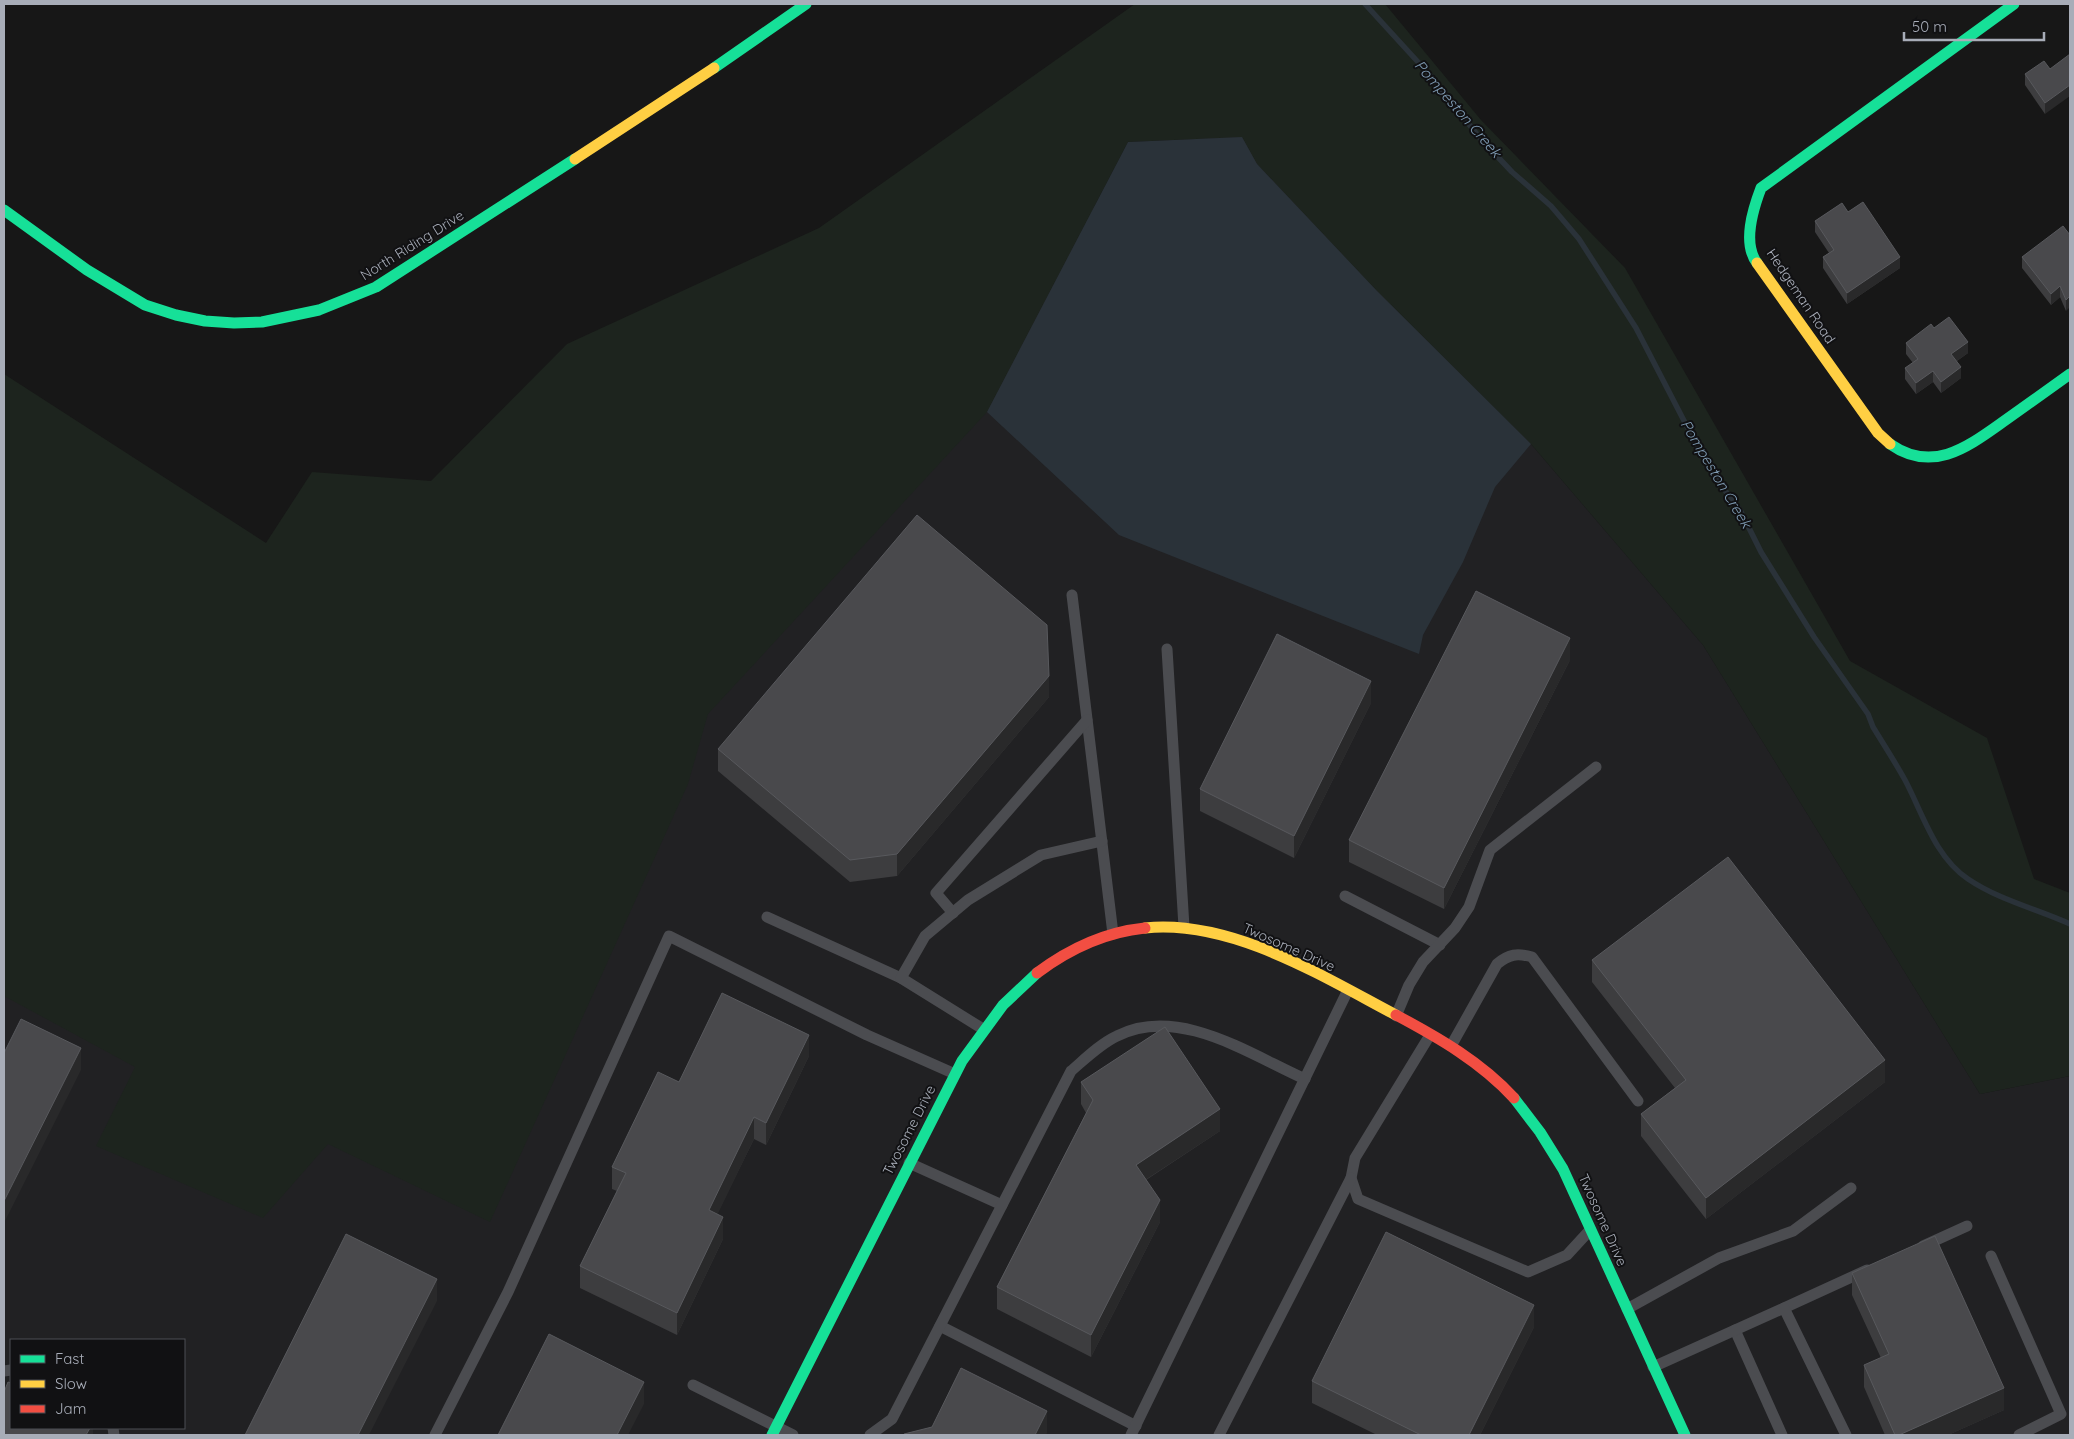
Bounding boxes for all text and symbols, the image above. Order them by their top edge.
scale bar [1904,10,2044,42]
text: 50 m [1912,17,1947,36]
water label: Pompeston Creek [1411,56,1507,163]
street label: North Riding Drive [357,206,467,284]
street label: Hedgeman Road [1763,245,1839,347]
water label: Pompeston Creek [1677,416,1757,533]
street label: Twosome Drive [1240,919,1338,975]
street label: Twosome Drive [879,1082,940,1178]
street label: Twosome Drive [1575,1171,1631,1269]
legend [10,1339,185,1429]
text: Fast [55,1349,84,1368]
text: Slow [55,1374,87,1393]
text: Jam [55,1399,86,1418]

